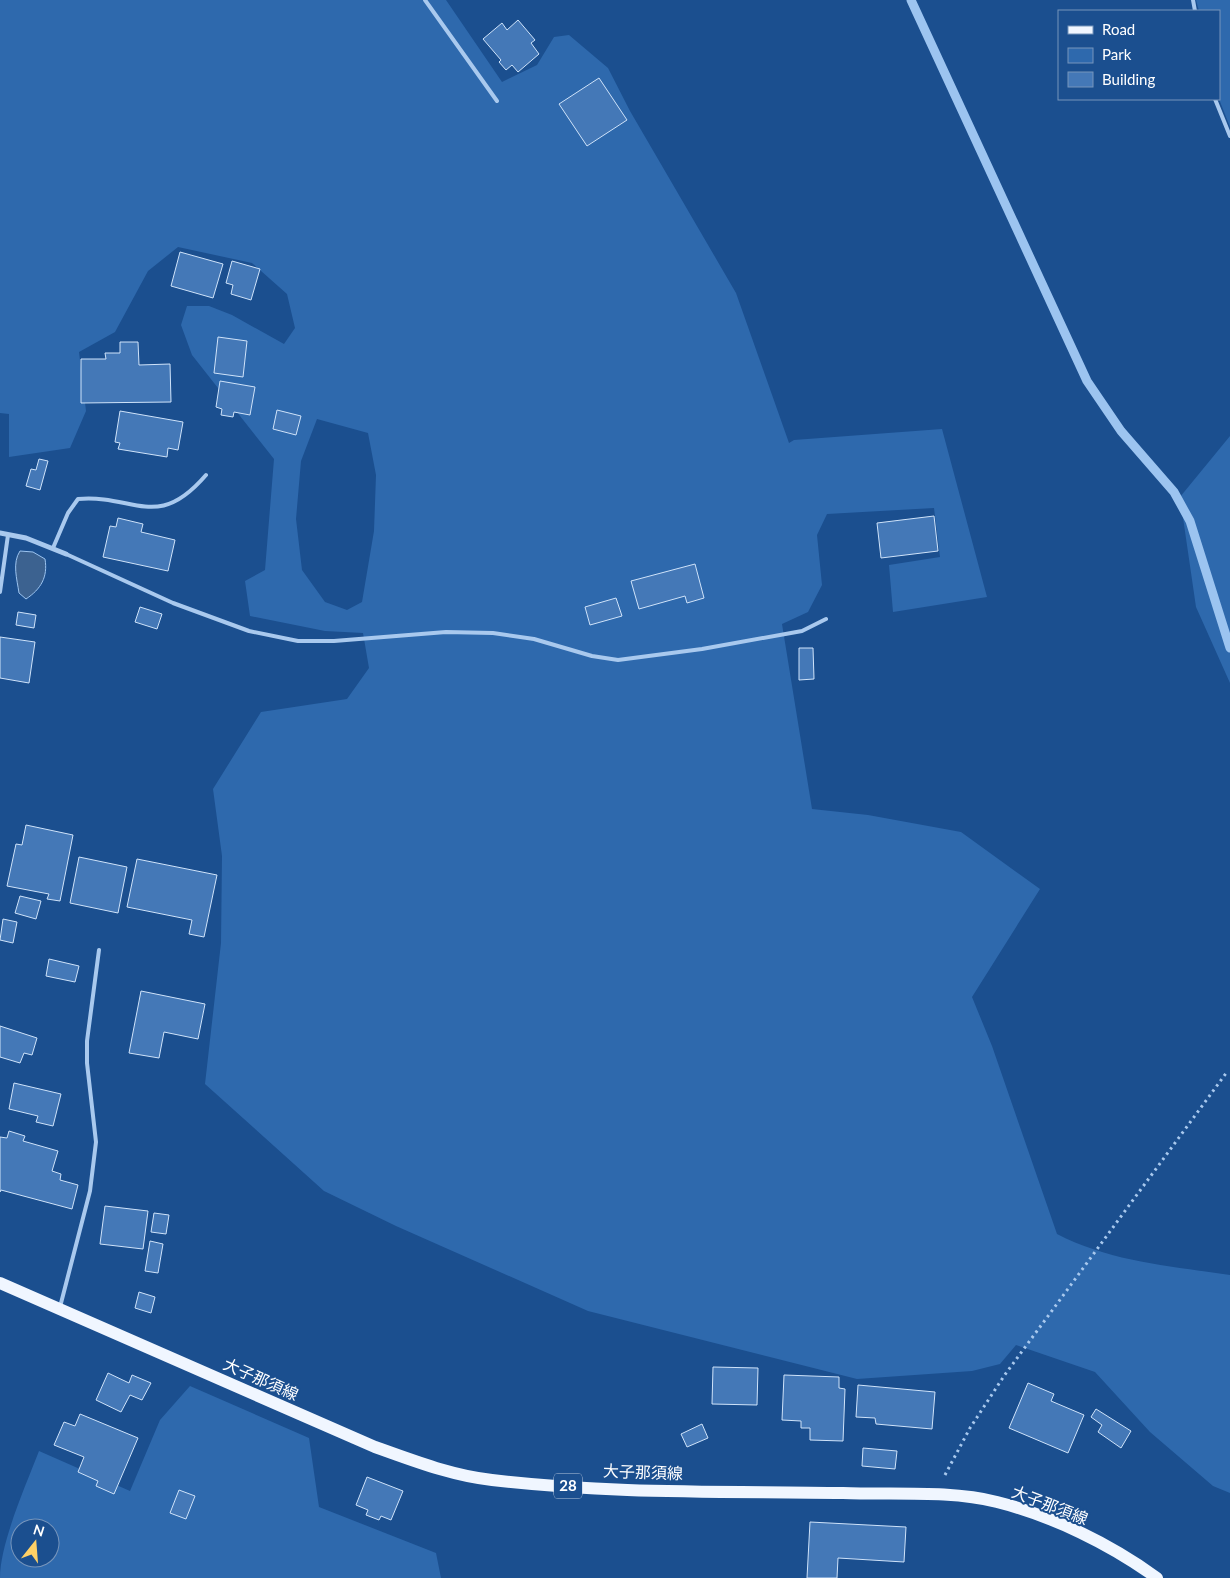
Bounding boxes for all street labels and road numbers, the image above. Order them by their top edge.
street label: 大子那須線 [221,1354,302,1403]
street label: 大子那須線 [603,1461,683,1482]
road number: 28 [554,1474,582,1498]
street label: 大子那須線 [1009,1481,1091,1528]

